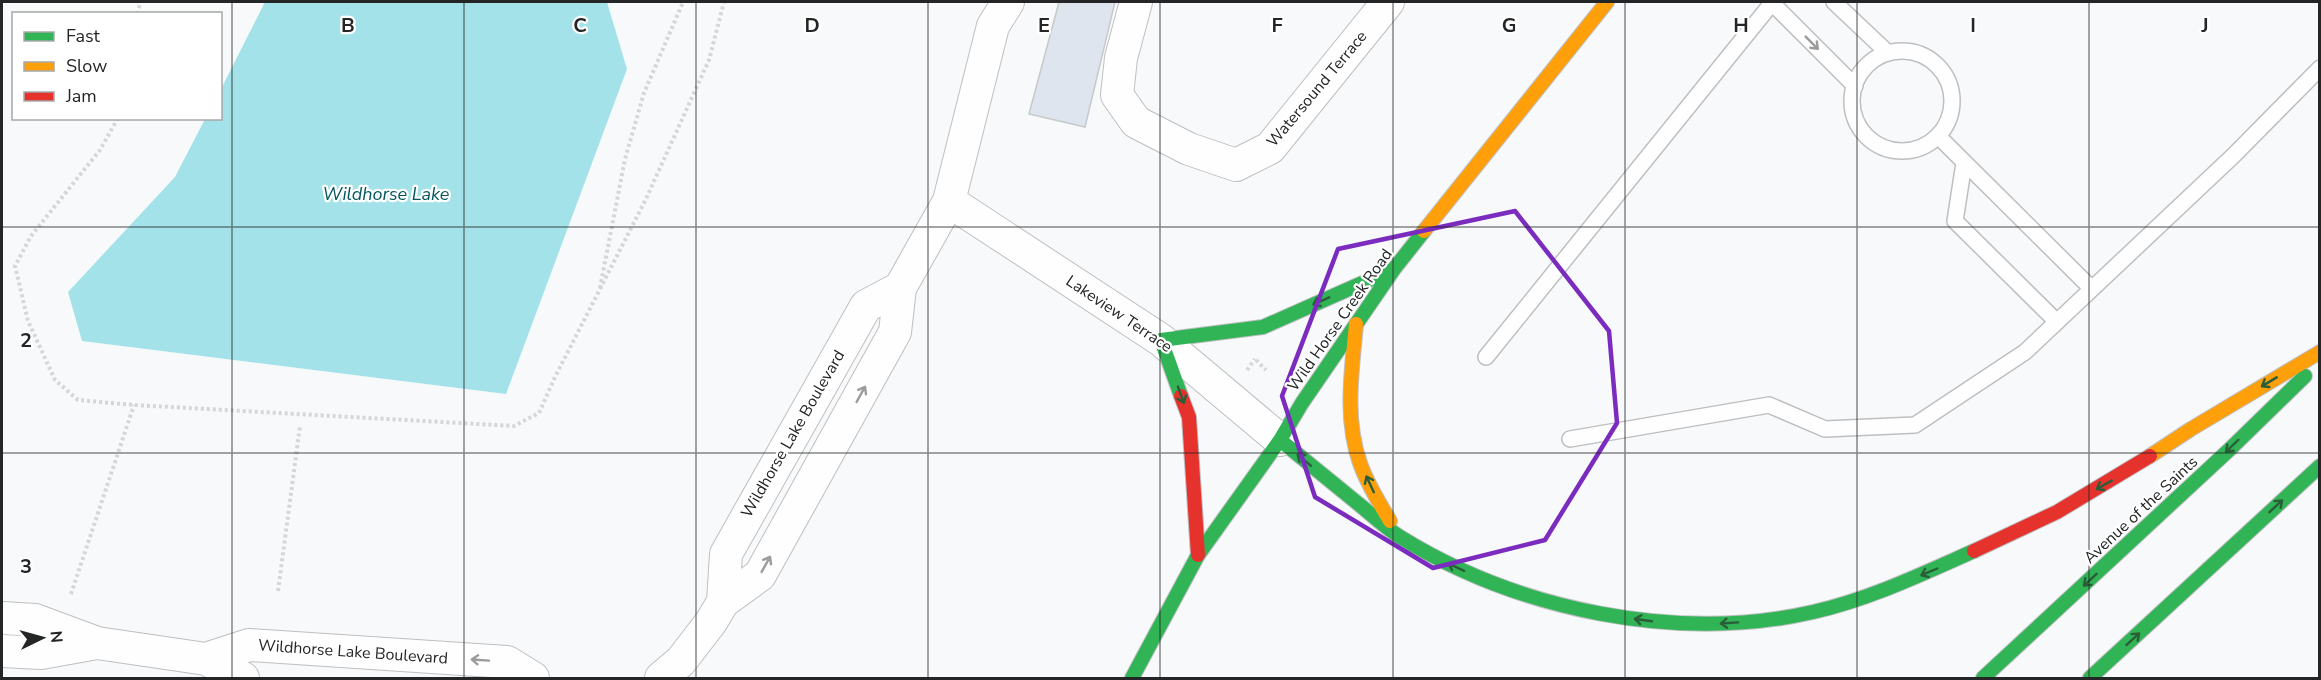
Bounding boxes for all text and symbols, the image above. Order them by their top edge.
legend [12,12,222,120]
text: B [341,12,355,39]
text: C [573,12,587,39]
text: D [804,12,820,39]
text: E [1038,12,1050,39]
text: F [1271,12,1283,39]
text: G [1502,12,1516,39]
text: H [1733,12,1749,39]
text: I [1970,12,1976,39]
text: J [2200,12,2209,39]
text: Fast [66,24,101,48]
street label: Watersound Terrace [1262,26,1372,152]
one-way arrow [1805,35,1820,50]
text: Slow [66,54,107,78]
text: Jam [65,84,97,108]
water label: Wildhorse Lake [323,182,450,206]
street label: Wild Horse Creek Road [1282,244,1398,396]
street label: Lakeview Terrace [1062,270,1176,358]
one-way arrow [1313,296,1331,308]
text: 2 [20,327,32,354]
street label: Wildhorse Lake Boulevard [736,346,850,522]
one-way arrow [2261,376,2278,388]
one-way arrow [1176,385,1187,404]
one-way arrow [855,386,867,403]
one-way arrow [2225,439,2240,454]
street label: Avenue of the Saints [2079,451,2203,569]
one-way arrow [1296,453,1312,466]
one-way arrow [1364,476,1375,494]
one-way arrow [2095,480,2113,491]
one-way arrow [2269,499,2284,513]
text: 3 [20,553,32,580]
one-way arrow [761,556,772,574]
one-way arrow [1448,560,1466,572]
one-way arrow [1921,567,1939,578]
one-way arrow [2083,573,2098,587]
north arrow [12,608,72,668]
one-way arrow [1634,614,1653,625]
one-way arrow [1719,618,1739,629]
text: N [44,630,67,644]
one-way arrow [2126,632,2141,646]
street label: Wildhorse Lake Boulevard [257,634,449,670]
one-way arrow [470,654,490,665]

